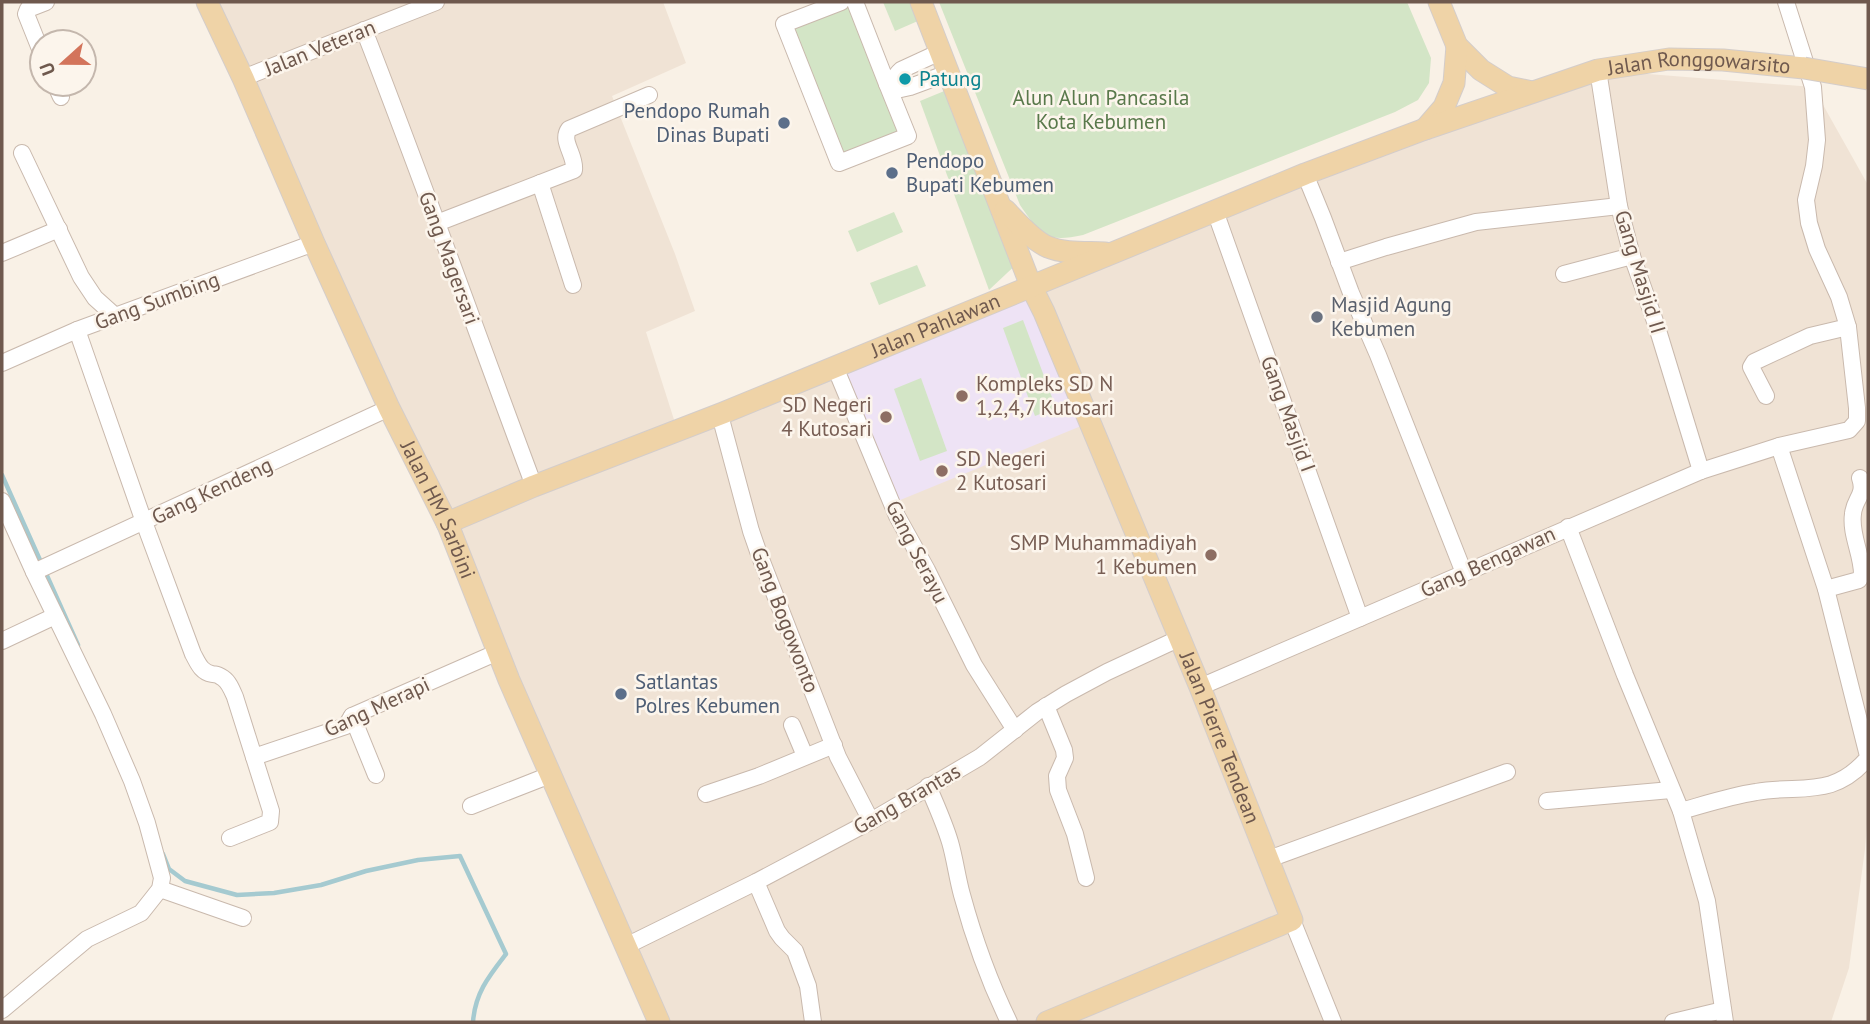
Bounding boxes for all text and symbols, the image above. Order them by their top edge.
street label: Jalan Veteran [259,13,379,82]
north arrow [28,28,98,98]
street label: Jalan Ronggowarsito [1605,45,1792,81]
text: U [34,59,60,79]
place label: Patung [919,65,982,92]
marker: Patung [897,71,913,87]
park label: Alun Alun Pancasila Kota Kebumen [1013,84,1189,135]
place label: Pendopo Rumah Dinas Bupati [624,97,770,148]
marker: Pendopo Rumah Dinas Bupati [776,115,792,131]
place label: Pendopo Bupati Kebumen [906,147,1054,198]
marker: Pendopo Bupati Kebumen [884,165,900,181]
street label: Gang Magersari [413,188,486,328]
street label: Gang Masjid II [1609,207,1672,337]
street label: Gang Sumbing [91,265,223,336]
street label: Jalan Pahlawan [866,287,1004,364]
place label: Masjid Agung Kebumen [1331,291,1452,342]
marker: Masjid Agung Kebumen [1309,309,1325,325]
street label: Gang Masjid I [1255,352,1322,476]
place label: Kompleks SD N 1,2,4,7 Kutosari [976,370,1114,421]
marker: Kompleks SD N 1,2,4,7 Kutosari [954,388,970,404]
place label: SD Negeri 4 Kutosari [781,391,872,442]
marker: SD Negeri 4 Kutosari [878,409,894,425]
street label: Jalan HM Sarbini [394,435,482,583]
place label: SD Negeri 2 Kutosari [956,445,1047,496]
street label: Gang Kendeng [147,451,277,530]
marker: SD Negeri 2 Kutosari [934,463,950,479]
street label: Gang Serayu [880,496,955,608]
street label: Gang Bengawan [1416,520,1560,603]
place label: SMP Muhammadiyah 1 Kebumen [1010,529,1197,580]
street label: Gang Bogowonto [745,543,826,696]
marker: SMP Muhammadiyah 1 Kebumen [1203,547,1219,563]
street label: Jalan Pierre Tendean [1173,646,1267,827]
place label: Satlantas Polres Kebumen [635,668,780,719]
street label: Gang Merapi [320,670,434,743]
marker: Satlantas Polres Kebumen [613,686,629,702]
street label: Gang Brantas [848,757,965,840]

